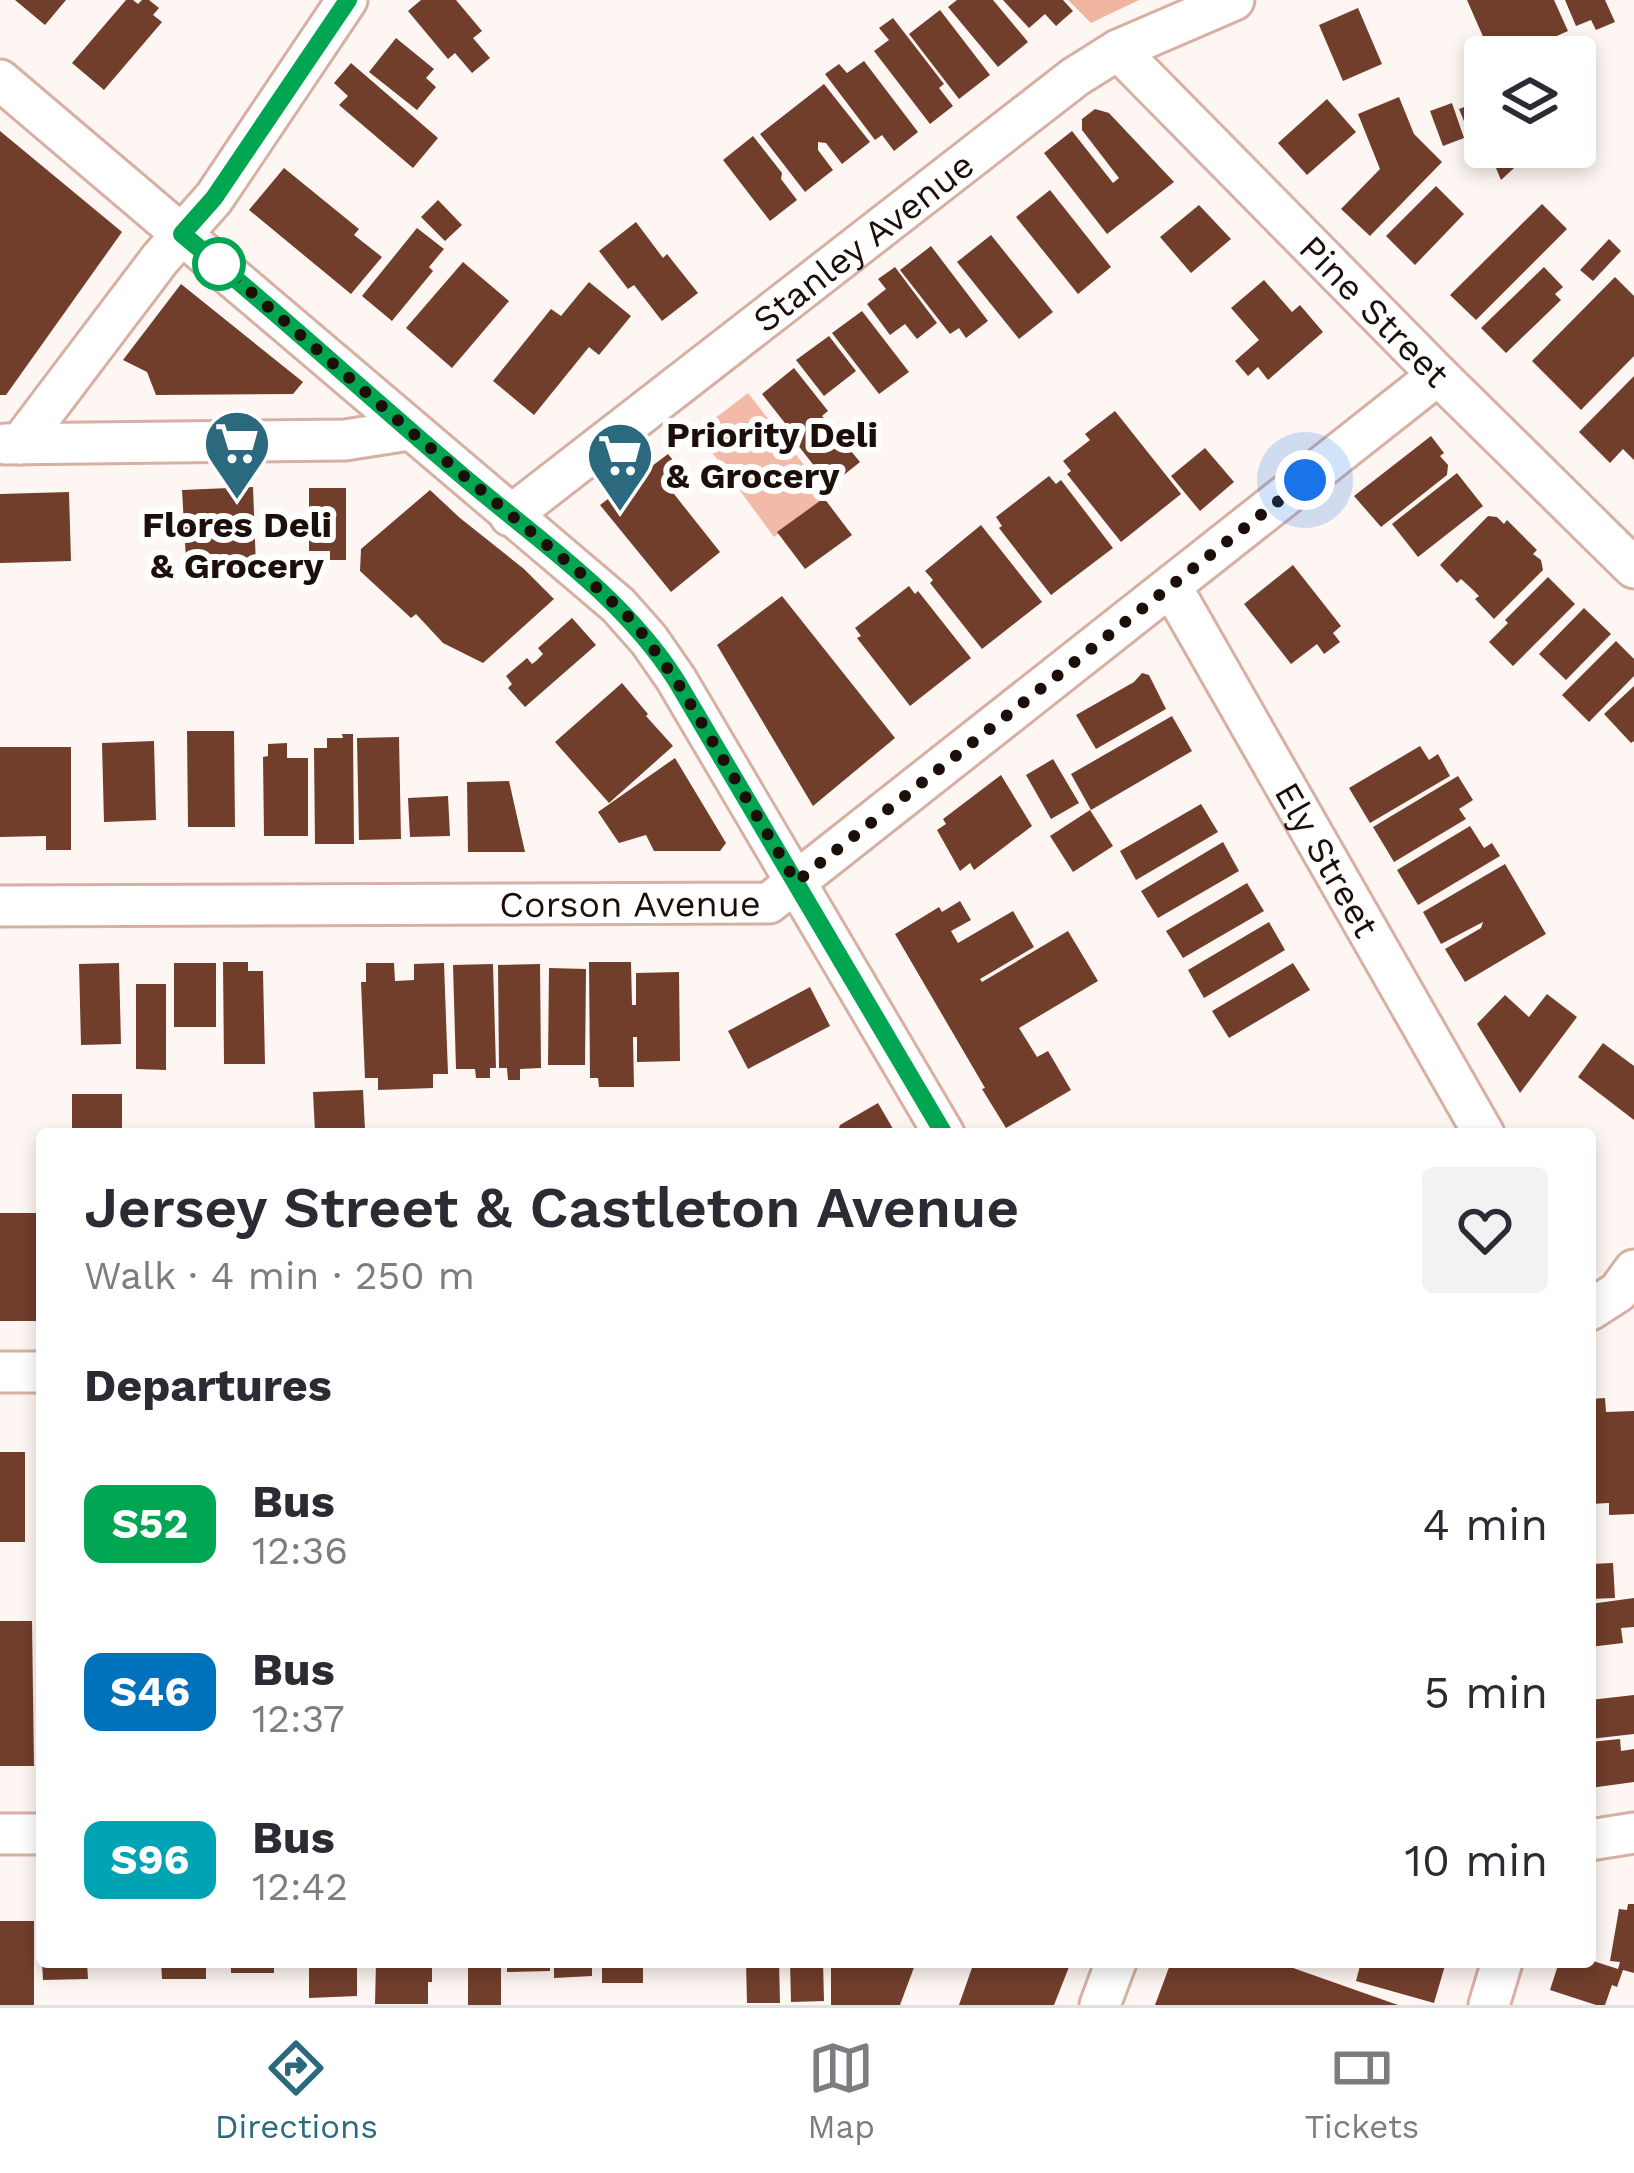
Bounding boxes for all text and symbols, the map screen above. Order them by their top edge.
map controls [1464,36,1596,168]
button: layers [1464,36,1596,168]
street label: Stanley Avenue [745,144,982,341]
street label: Pine Street [1291,227,1457,396]
unlabelled marker [194,239,244,289]
supermarket icon: Flores Deli & Grocery [202,408,272,502]
place label: Priority Deli & Grocery [666,414,878,497]
supermarket icon: Priority Deli & Grocery [585,420,655,514]
your location [1275,450,1335,510]
place label: Flores Deli & Grocery [142,504,332,587]
street label: Ely Street [1266,775,1387,945]
street label: Corson Avenue [499,883,761,926]
button: heart [1422,1167,1548,1293]
text: Jersey Street & Castleton Avenue [84,1174,1019,1241]
text: Walk · 4 min · 250 m [84,1253,475,1298]
text: Departures [84,1359,332,1412]
text: Bus [252,1475,335,1528]
text: 4 min [1422,1498,1548,1551]
text: S52 [112,1499,188,1548]
text: 12:36 [252,1528,348,1573]
text: Bus [252,1643,335,1696]
text: 5 min [1424,1666,1548,1719]
text: S46 [110,1667,190,1716]
text: 12:37 [252,1696,345,1741]
text: Bus [252,1811,335,1864]
text: 10 min [1404,1834,1548,1887]
text: S96 [111,1835,189,1884]
text: 12:42 [252,1864,348,1909]
tab: Directions [215,2035,378,2146]
tab: Map [808,2035,875,2146]
tab: Tickets [1305,2035,1419,2146]

